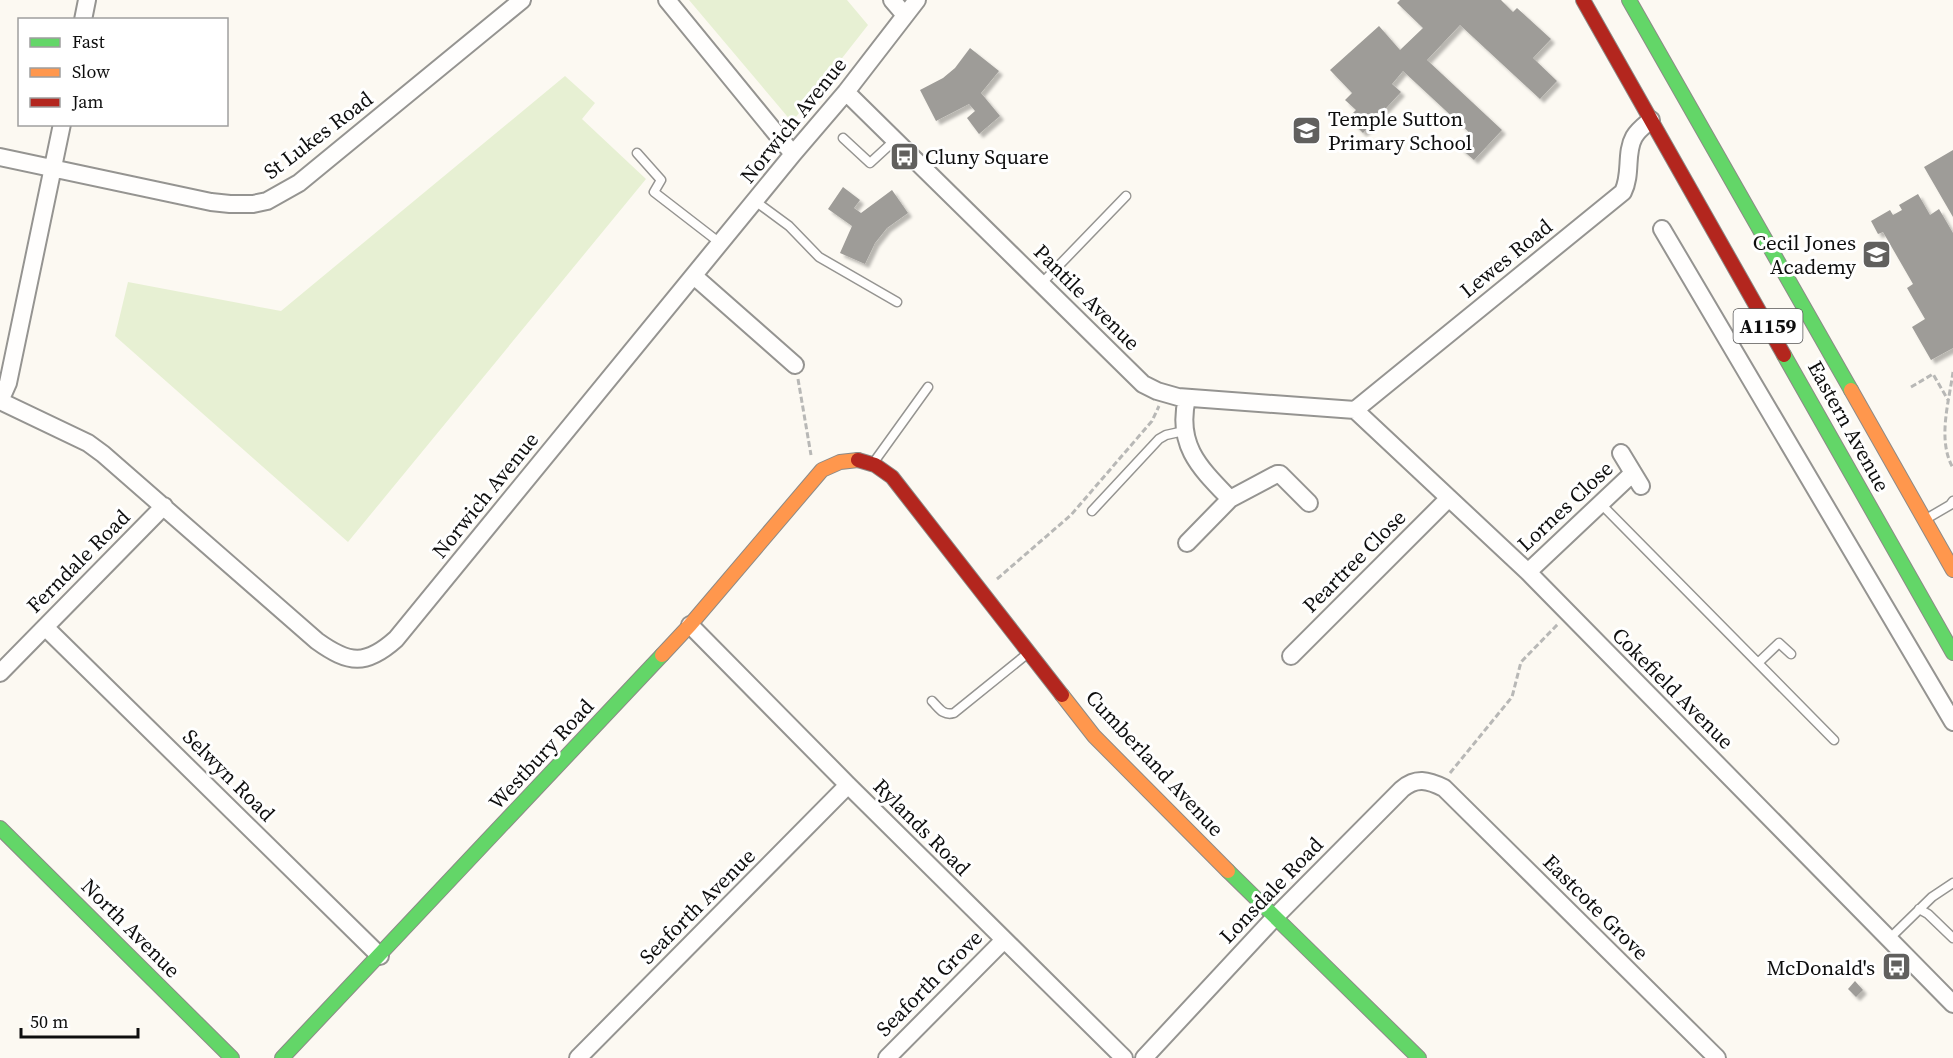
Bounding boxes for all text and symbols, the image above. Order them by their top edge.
legend [18,18,228,126]
text: Fast [72,29,105,54]
street label: Norwich Avenue [733,51,853,189]
text: Slow [72,59,110,84]
street label: St Lukes Road [257,84,379,186]
text: Jam [71,89,104,114]
place label: Temple Sutton Primary School [1328,104,1472,157]
school or university icon: Temple Sutton Primary School [1291,114,1323,146]
bus stop icon: Cluny Square [888,140,920,172]
place label: Cluny Square [925,142,1049,171]
street label: Lewes Road [1454,212,1558,304]
place label: Cecil Jones Academy [1753,228,1856,281]
street label: Pantile Avenue [1027,237,1147,357]
school or university icon: Cecil Jones Academy [1861,238,1893,270]
road number: A1159 [1734,309,1802,343]
street label: Eastern Avenue [1801,355,1897,497]
street label: Norwich Avenue [425,426,545,564]
street label: Lornes Close [1511,454,1619,558]
street label: Ferndale Road [20,503,136,619]
street label: Peartree Close [1296,503,1412,619]
street label: Cokefield Avenue [1606,621,1740,755]
street label: Cumberland Avenue [1079,683,1231,843]
street label: Westbury Road [482,692,600,816]
street label: Selwyn Road [176,722,282,828]
street label: Rylands Road [867,772,977,882]
street label: Lonsdale Road [1213,830,1329,950]
street label: Seaforth Avenue [633,842,761,970]
street label: Eastcote Grove [1537,848,1655,966]
street label: North Avenue [75,872,187,984]
street label: Seaforth Grove [869,923,989,1043]
bus stop icon: McDonald's [1880,951,1912,983]
place label: McDonald's [1767,953,1875,982]
scale bar [21,1001,138,1039]
text: 50 m [30,1009,68,1034]

